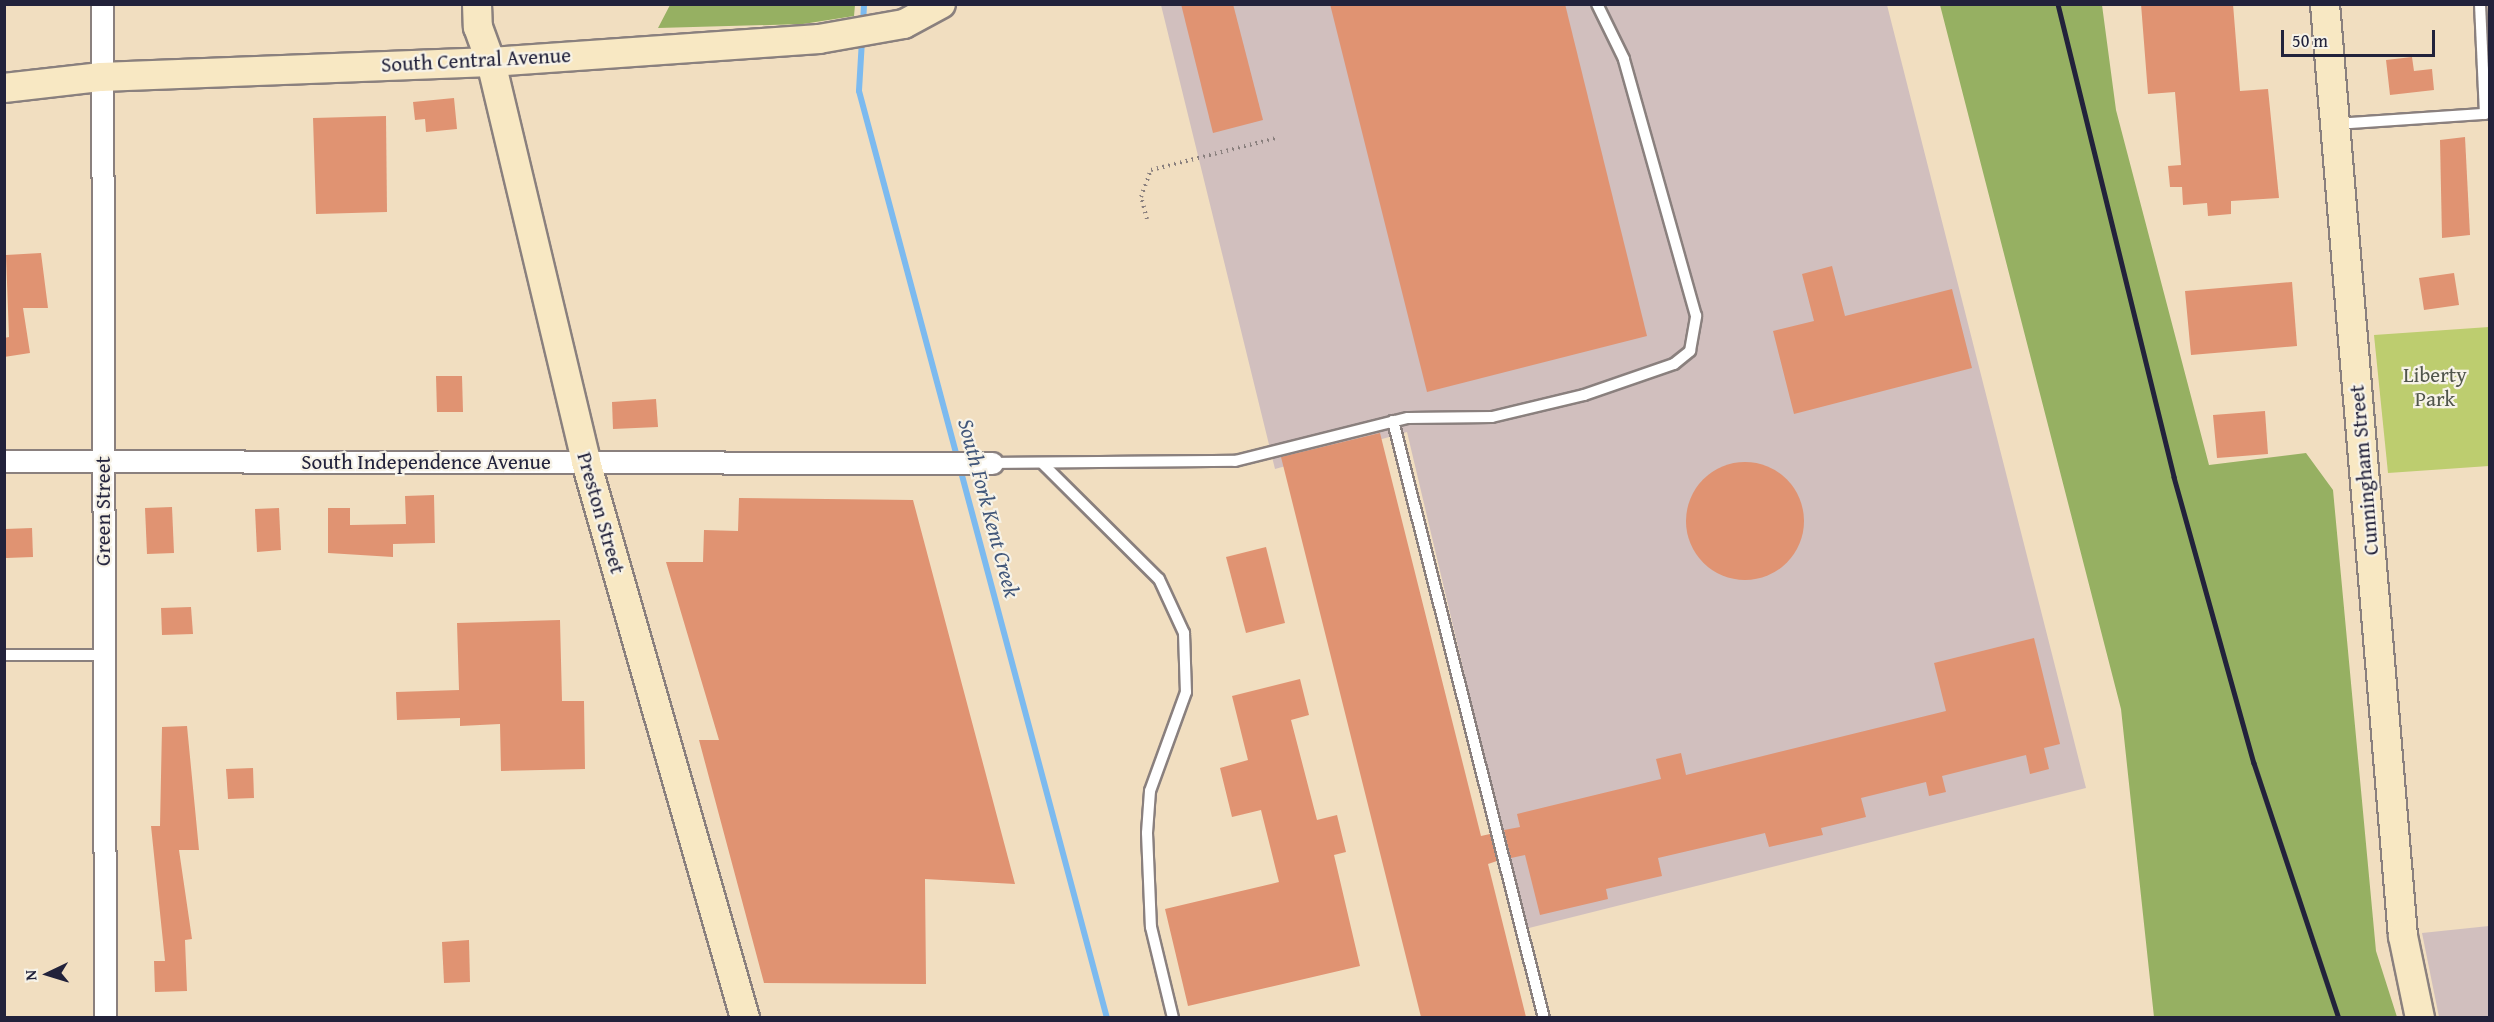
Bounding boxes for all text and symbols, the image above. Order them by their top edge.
scale bar [2284,18,2438,56]
text: 50 m [2292,27,2328,54]
street label: South Central Avenue [380,42,572,78]
park label: Liberty Park [2403,362,2467,412]
street label: Cunningham Street [2344,384,2384,556]
water label: South Fork Kent Creek [952,416,1026,600]
street label: South Independence Avenue [301,449,551,475]
street label: Preston Street [572,449,630,577]
street label: Green Street [90,456,116,566]
north arrow [18,944,78,1004]
text: N [18,969,42,981]

